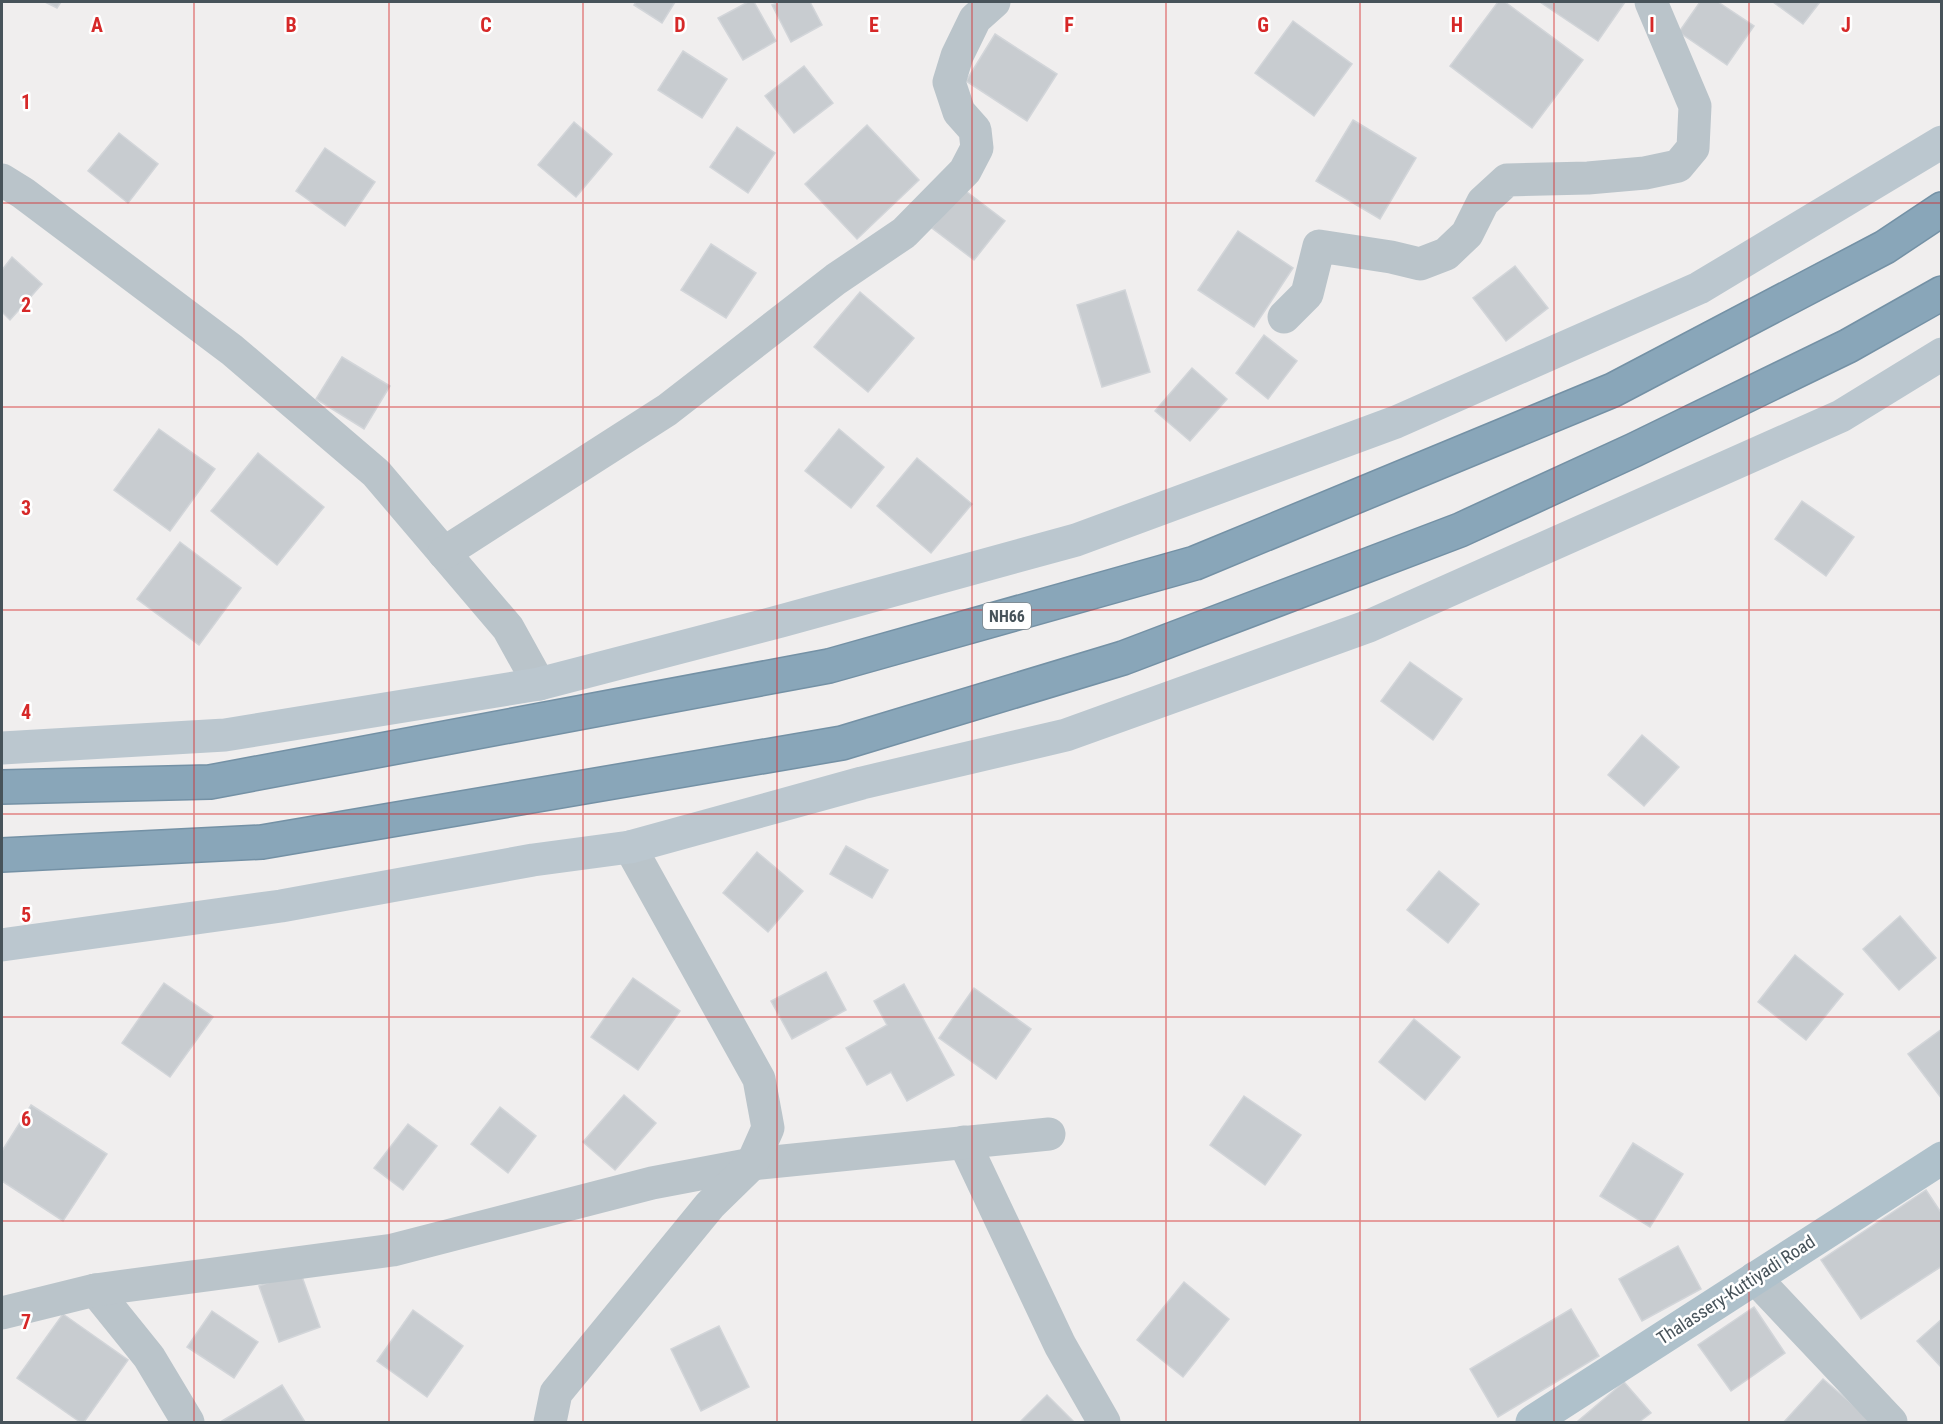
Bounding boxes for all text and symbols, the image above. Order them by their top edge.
text: A [91,13,103,37]
text: B [285,13,297,37]
text: C [480,13,492,37]
text: D [674,13,686,37]
text: E [869,13,879,37]
text: F [1064,13,1074,37]
text: G [1257,13,1269,37]
text: H [1451,13,1463,37]
text: I [1649,13,1655,37]
text: J [1841,13,1851,37]
text: 1 [21,90,31,114]
text: 2 [21,293,31,317]
text: 3 [21,496,31,520]
road number: NH66 [983,603,1031,629]
text: 4 [21,700,31,724]
text: 5 [21,903,31,927]
text: 6 [21,1107,31,1131]
street label: Thalassery-Kuttiyadi Road [1653,1231,1819,1349]
text: 7 [21,1310,31,1334]

